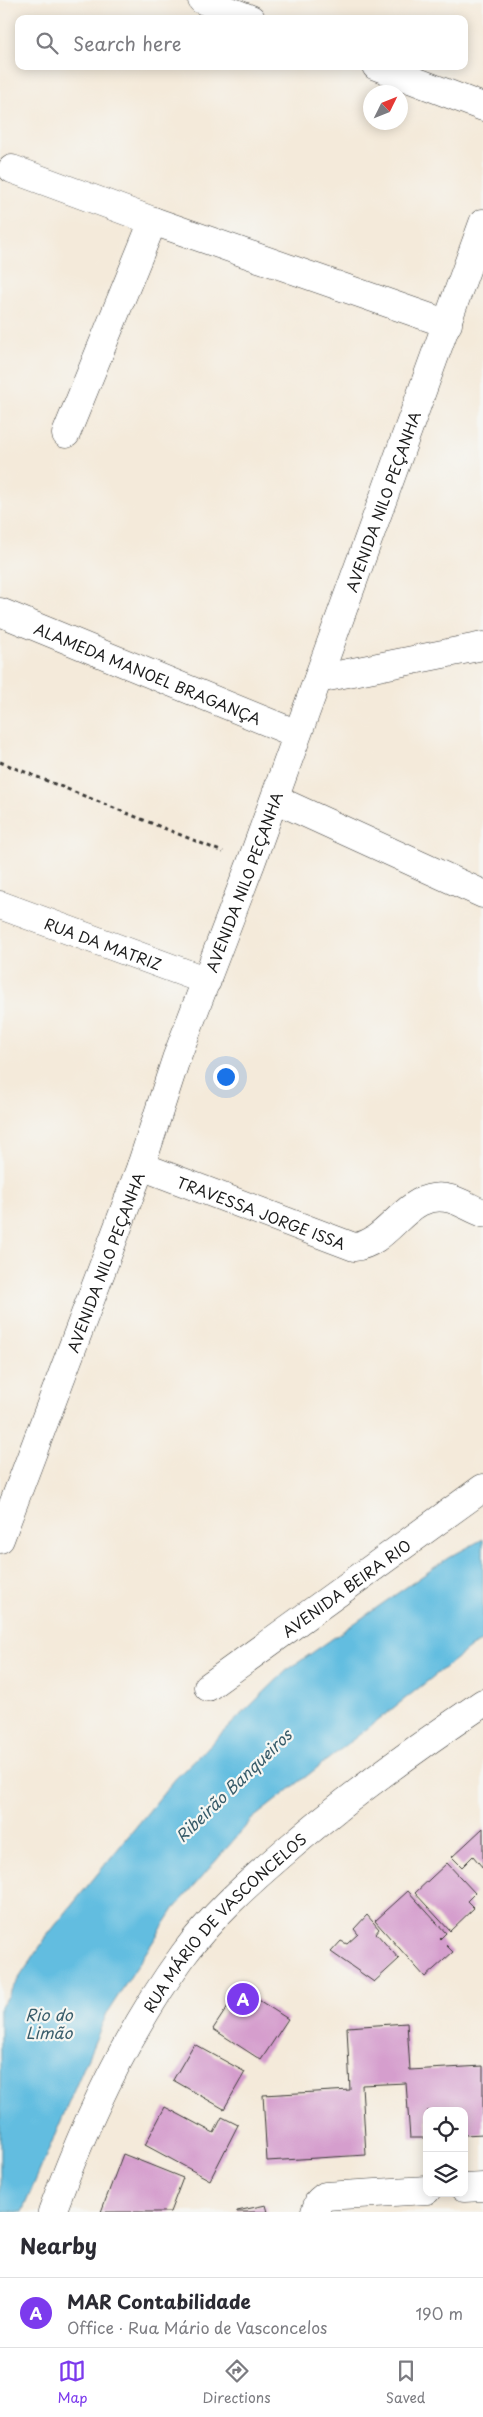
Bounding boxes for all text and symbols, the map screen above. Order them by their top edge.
search box [15,15,468,70]
icon: search [33,29,61,57]
text: Search here [73,29,182,57]
north arrow [363,85,408,130]
street label: AVENIDA NILO PEÇANHA [339,408,425,595]
street label: ALAMEDA MANOEL BRAGANÇA [31,616,265,730]
street label: AVENIDA NILO PEÇANHA [199,788,287,975]
street label: RUA DA MATRIZ [41,911,165,975]
your location [213,1064,239,1090]
street label: AVENIDA NILO PEÇANHA [60,1169,149,1355]
street label: TRAVESSA JORGE ISSA [174,1169,349,1254]
street label: AVENIDA BEIRA RIO [277,1533,415,1642]
water label: Ribeirão Banqueiros [169,1722,298,1847]
street label: RUA MÁRIO DE VASCONCELOS [140,1828,312,2018]
pin: A [227,1980,259,2018]
water label: Rio do Limão [25,2002,74,2044]
map controls [423,2107,468,2197]
button: locate [423,2107,468,2152]
button: layers [423,2152,468,2197]
text: Nearby [20,2229,97,2261]
text: MAR Contabilidade [67,2287,251,2315]
text: A [30,2301,42,2325]
text: 190 m [415,2301,463,2325]
text: Office · Rua Mário de Vasconcelos [67,2315,327,2339]
tab: Map [58,2357,87,2408]
tab: Directions [203,2357,271,2408]
tab: Saved [386,2357,425,2408]

